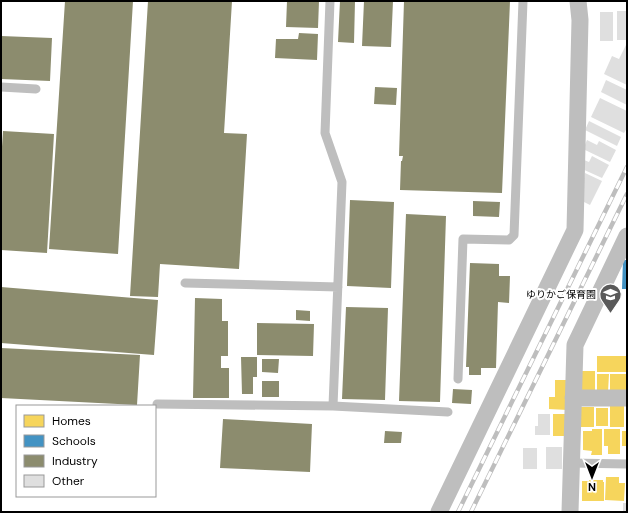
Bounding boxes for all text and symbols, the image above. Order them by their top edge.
school or university icon: ゆりかご保育園 [598,281,624,314]
place label: ゆりかご保育園 [526,288,596,301]
legend [16,405,156,497]
text: Homes [52,413,91,429]
text: Schools [52,433,96,449]
text: Industry [52,453,98,469]
north arrow [572,457,612,497]
text: Other [52,473,85,489]
text: N [588,480,596,494]

